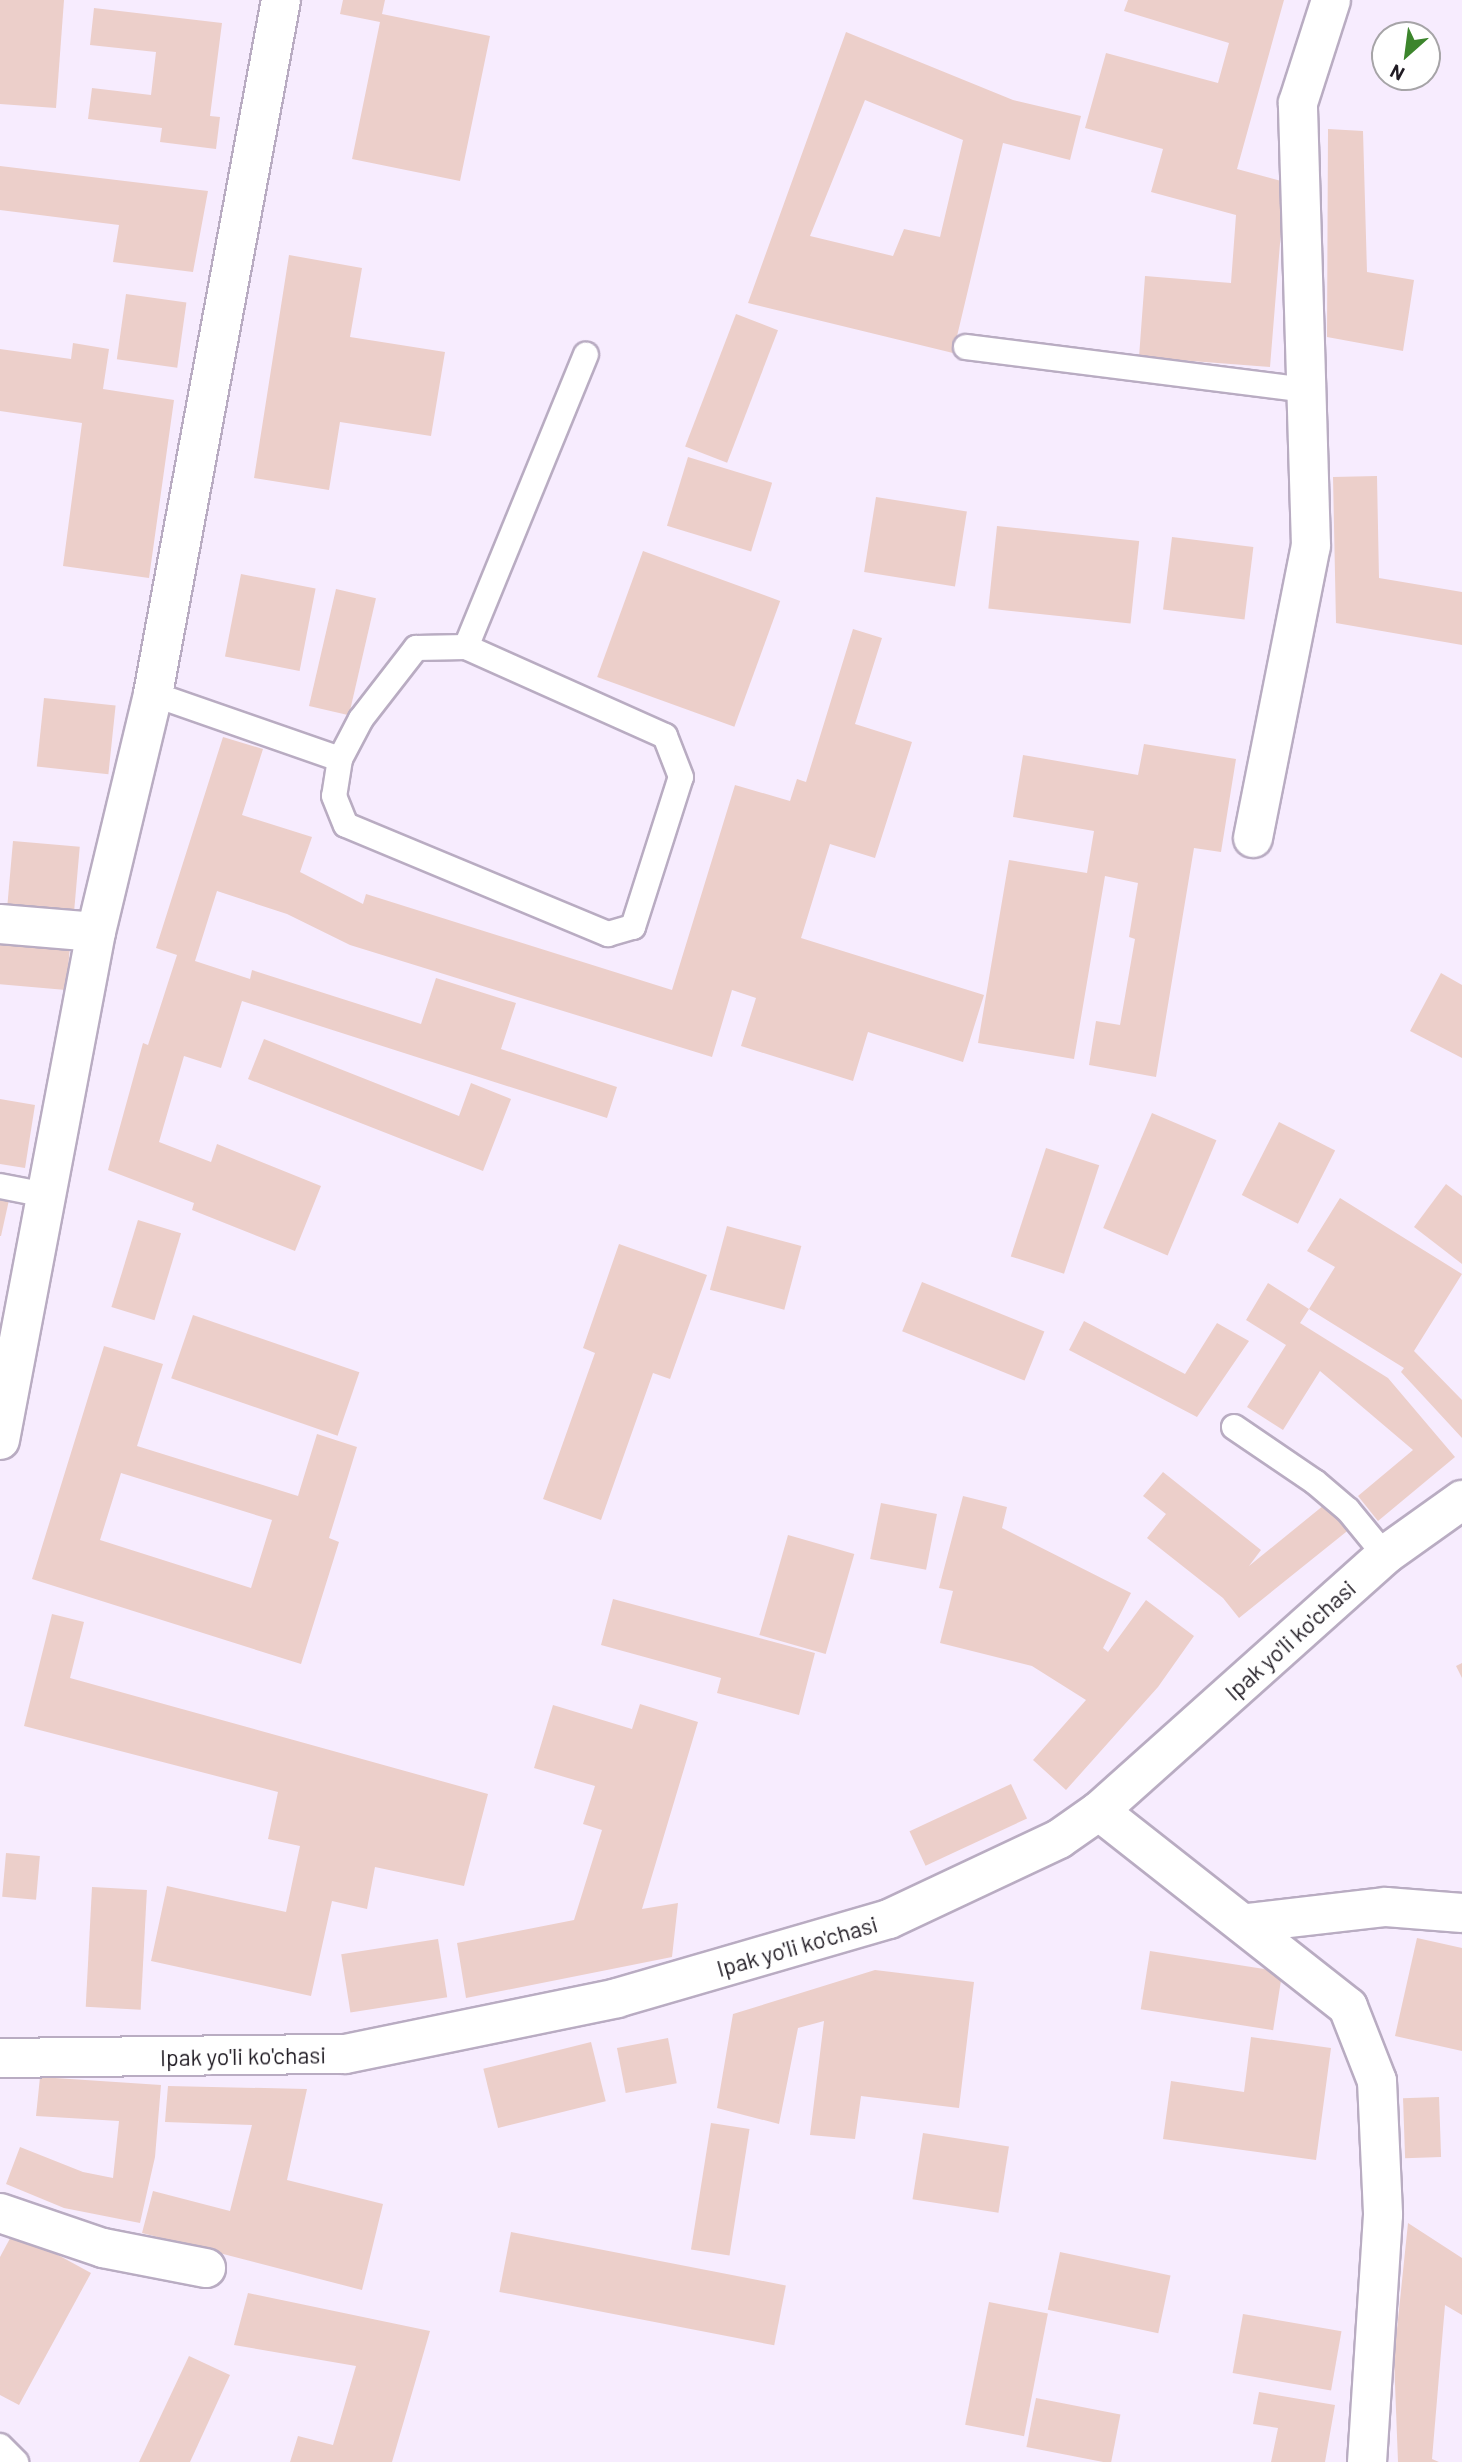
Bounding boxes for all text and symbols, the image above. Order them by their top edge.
north arrow [1371,21,1441,91]
text: N [1386,60,1408,86]
street label: Ipak yo'li ko'chasi [1219,1574,1361,1706]
street label: Ipak yo'li ko'chasi [713,1910,881,1982]
street label: Ipak yo'li ko'chasi [160,2041,326,2071]

